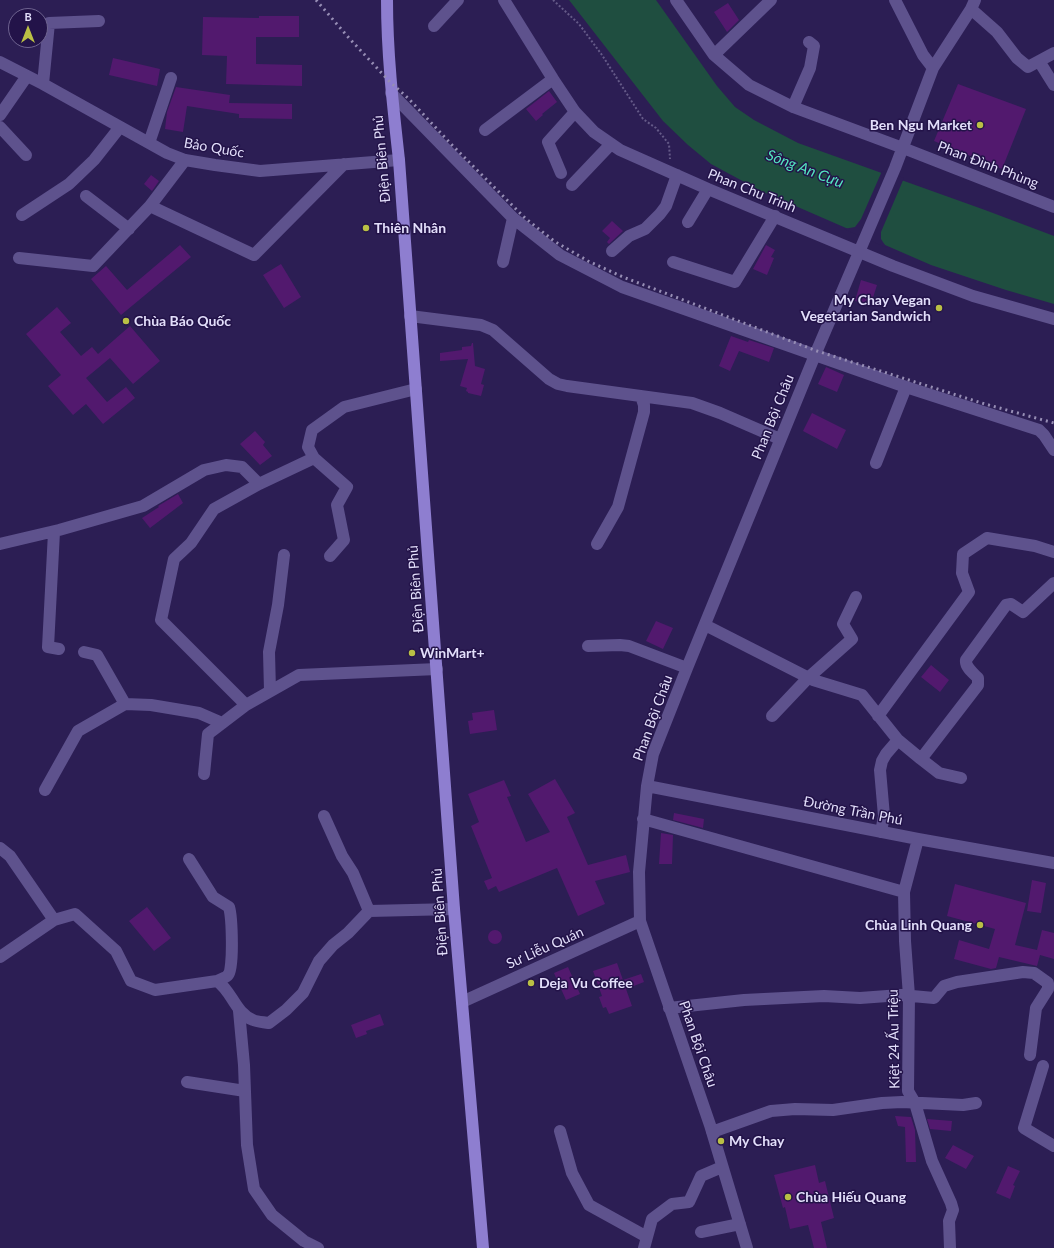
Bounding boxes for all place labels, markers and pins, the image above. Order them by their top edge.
place label: Ben Ngu Market [870,117,972,133]
marker: Ben Ngu Market [975,120,985,130]
place label: Thiên Nhân [374,220,446,236]
marker: Thiên Nhân [361,223,371,233]
place label: My Chay Vegan Vegetarian Sandwich [801,292,931,324]
marker: My Chay Vegan Vegetarian Sandwich [934,303,944,313]
place label: Chùa Báo Quốc [134,313,231,329]
marker: Chùa Báo Quốc [121,316,131,326]
place label: WinMart+ [420,645,485,661]
marker: WinMart+ [407,648,417,658]
place label: Chùa Linh Quang [865,917,972,933]
marker: Chùa Linh Quang [975,920,985,930]
place label: Deja Vu Coffee [539,975,633,991]
marker: Deja Vu Coffee [526,978,536,988]
place label: My Chay [729,1133,784,1149]
marker: My Chay [716,1136,726,1146]
place label: Chùa Hiếu Quang [796,1189,906,1205]
marker: Chùa Hiếu Quang [783,1192,793,1202]

